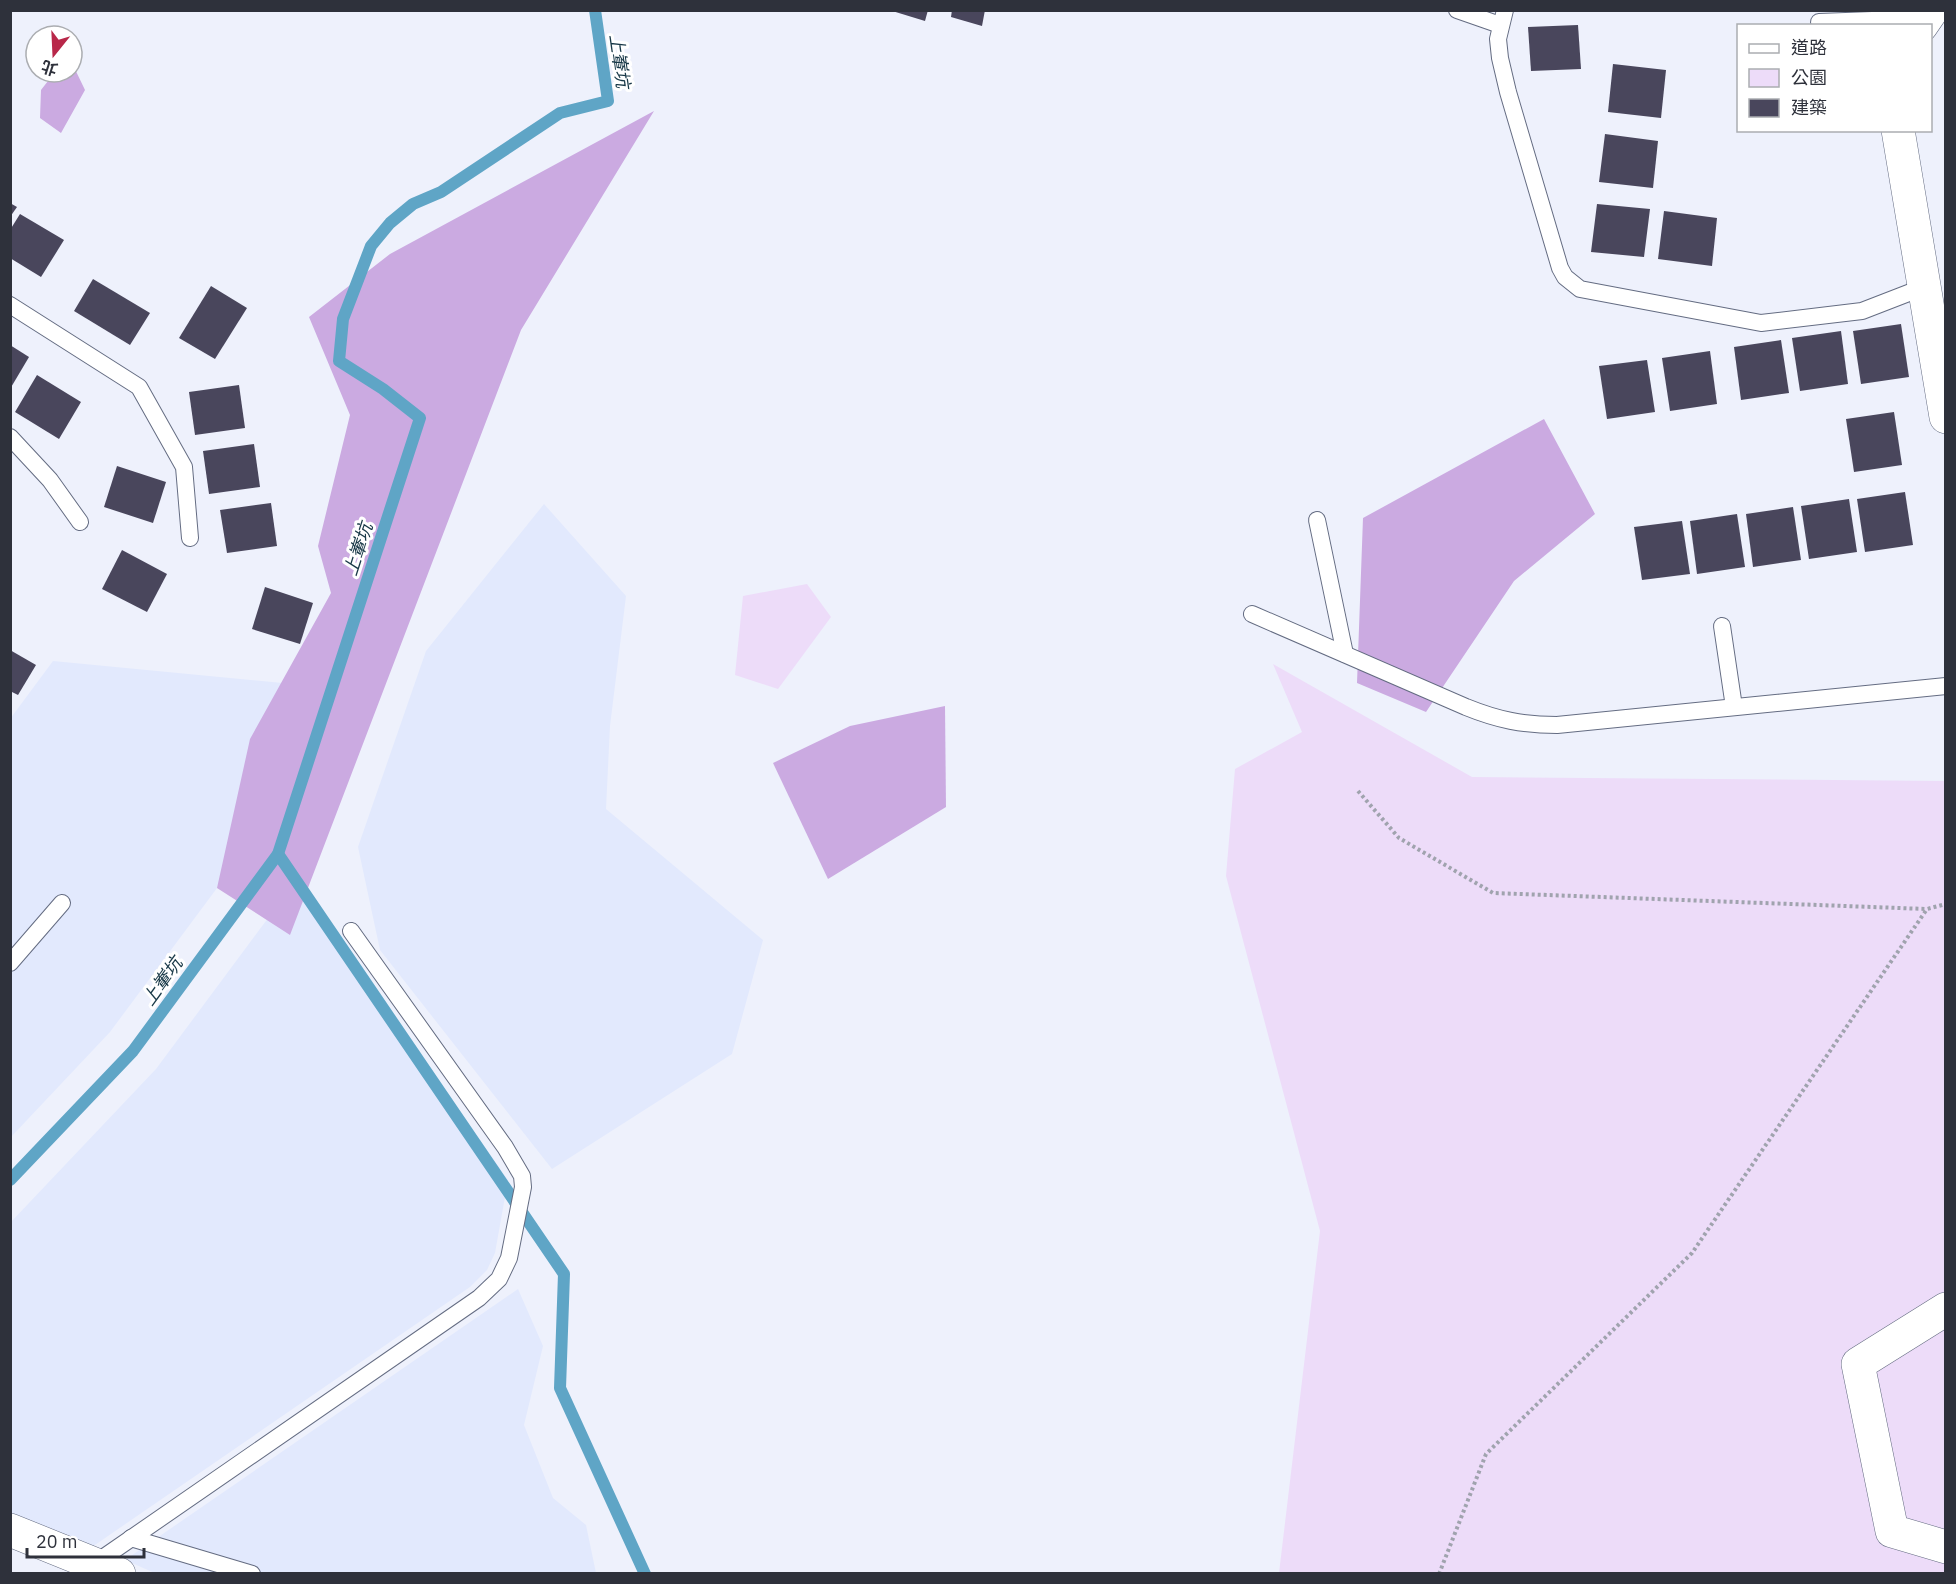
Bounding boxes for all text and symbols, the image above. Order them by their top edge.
north arrow [24,24,84,84]
legend [1737,24,1932,132]
water label: 上輋坑 [605,33,636,92]
text: 道路 [1791,36,1827,59]
text: 北 [39,56,60,80]
text: 公園 [1791,66,1827,89]
text: 建築 [1791,96,1827,119]
water label: 上輋坑 [339,517,378,578]
water label: 上輋坑 [137,950,189,1010]
scale bar [27,1521,144,1559]
text: 20 m [36,1530,78,1553]

